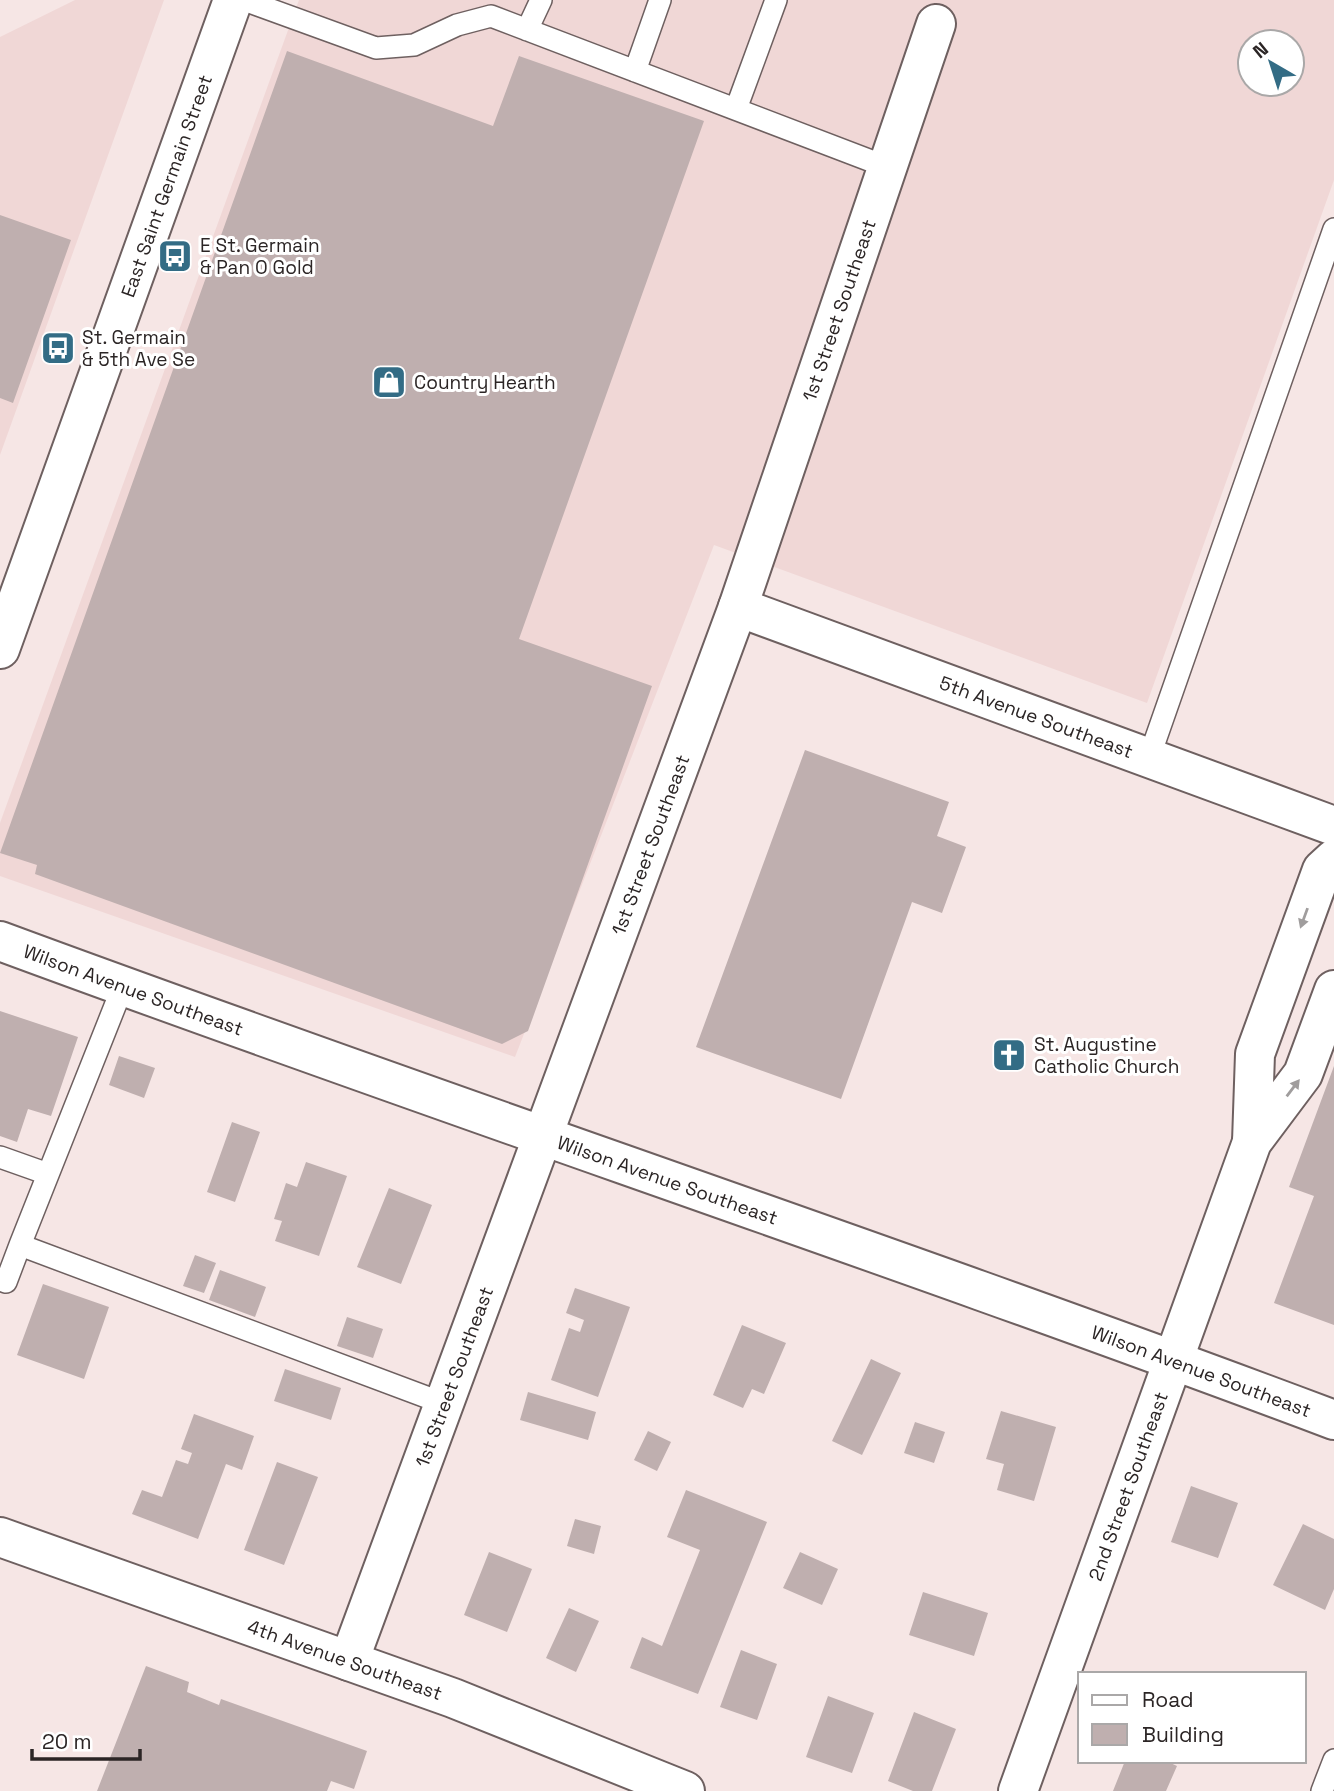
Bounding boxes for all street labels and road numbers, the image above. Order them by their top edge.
street label: East Saint Germain Street [115,71,218,301]
street label: 1st Street Southeast [797,216,882,405]
street label: 5th Avenue Southeast [936,670,1137,764]
street label: 1st Street Southeast [606,751,695,939]
street label: Wilson Avenue Southeast [20,939,247,1042]
street label: Wilson Avenue Southeast [554,1130,781,1231]
street label: 1st Street Southeast [410,1283,499,1471]
street label: Wilson Avenue Southeast [1088,1320,1314,1423]
street label: 2nd Street Southeast [1083,1388,1174,1584]
street label: 4th Avenue Southeast [244,1614,445,1706]

